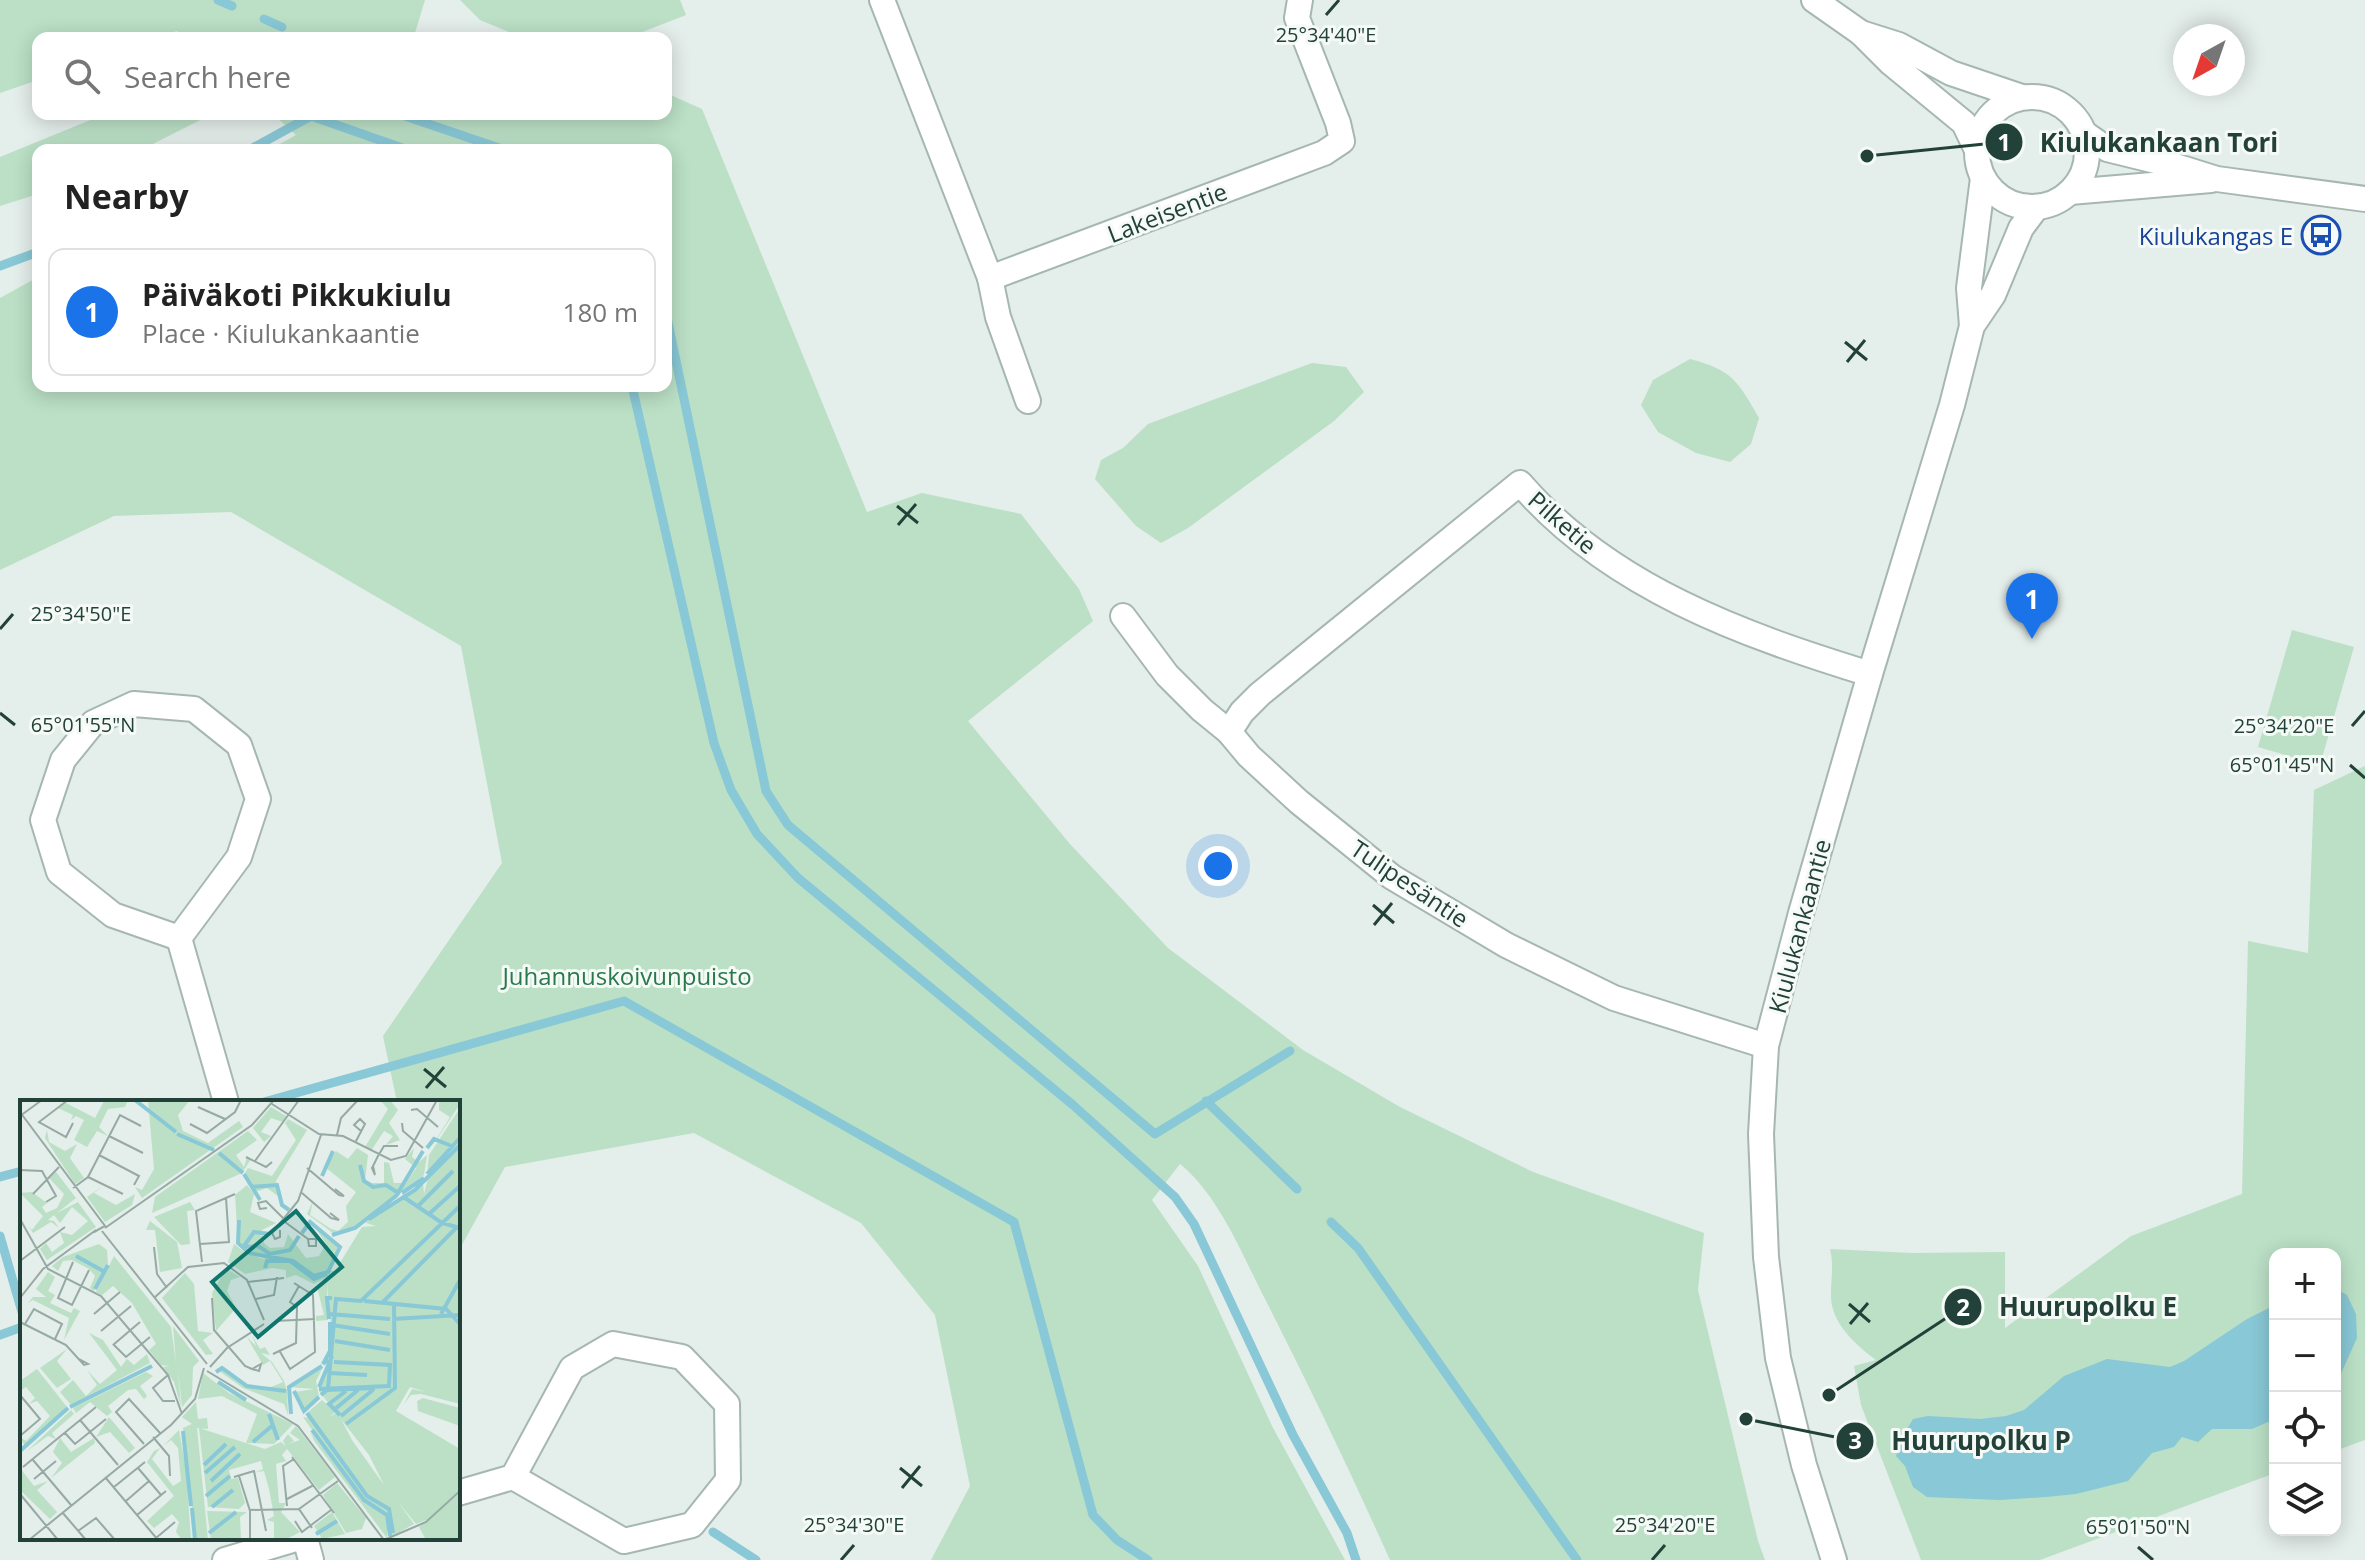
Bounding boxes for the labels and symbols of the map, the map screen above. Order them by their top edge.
text: 25°34'40"E [1276,21,1376,48]
north arrow [2173,24,2245,96]
callout: Kiulukankaan Tori [1984,117,2294,167]
text: Kiulukankaan Tori [2040,124,2278,160]
text: 1 [1997,125,2011,158]
street label: Lakeisentie [1102,174,1232,250]
bus stop icon: Kiulukangas E [2300,214,2342,256]
place label: Kiulukangas E [2139,219,2293,252]
street label: Pilketie [1522,483,1604,561]
pin: 1 [2006,573,2058,639]
text: 25°34'50"E [31,600,131,627]
text: 65°01'55"N [31,711,135,738]
text: 25°34'20"E [2234,712,2334,739]
text: 65°01'45"N [2230,751,2334,778]
street label: Tulipesäntie [1344,831,1476,935]
street label: Kiulukankaantie [1760,835,1838,1017]
your location [1198,846,1238,886]
park label: Juhannuskoivunpuisto [500,959,752,992]
inset map [20,1100,460,1540]
callout: Huurupolku E [1943,1282,2193,1332]
text: Huurupolku E [1999,1288,2177,1324]
text: 2 [1956,1290,1970,1323]
callout: Huurupolku P [1835,1416,2087,1466]
text: Huurupolku P [1891,1422,2071,1458]
text: 3 [1848,1423,1862,1456]
text: 25°34'30"E [804,1511,904,1538]
text: 25°34'20"E [1615,1511,1715,1538]
text: 65°01'50"N [2086,1513,2190,1540]

